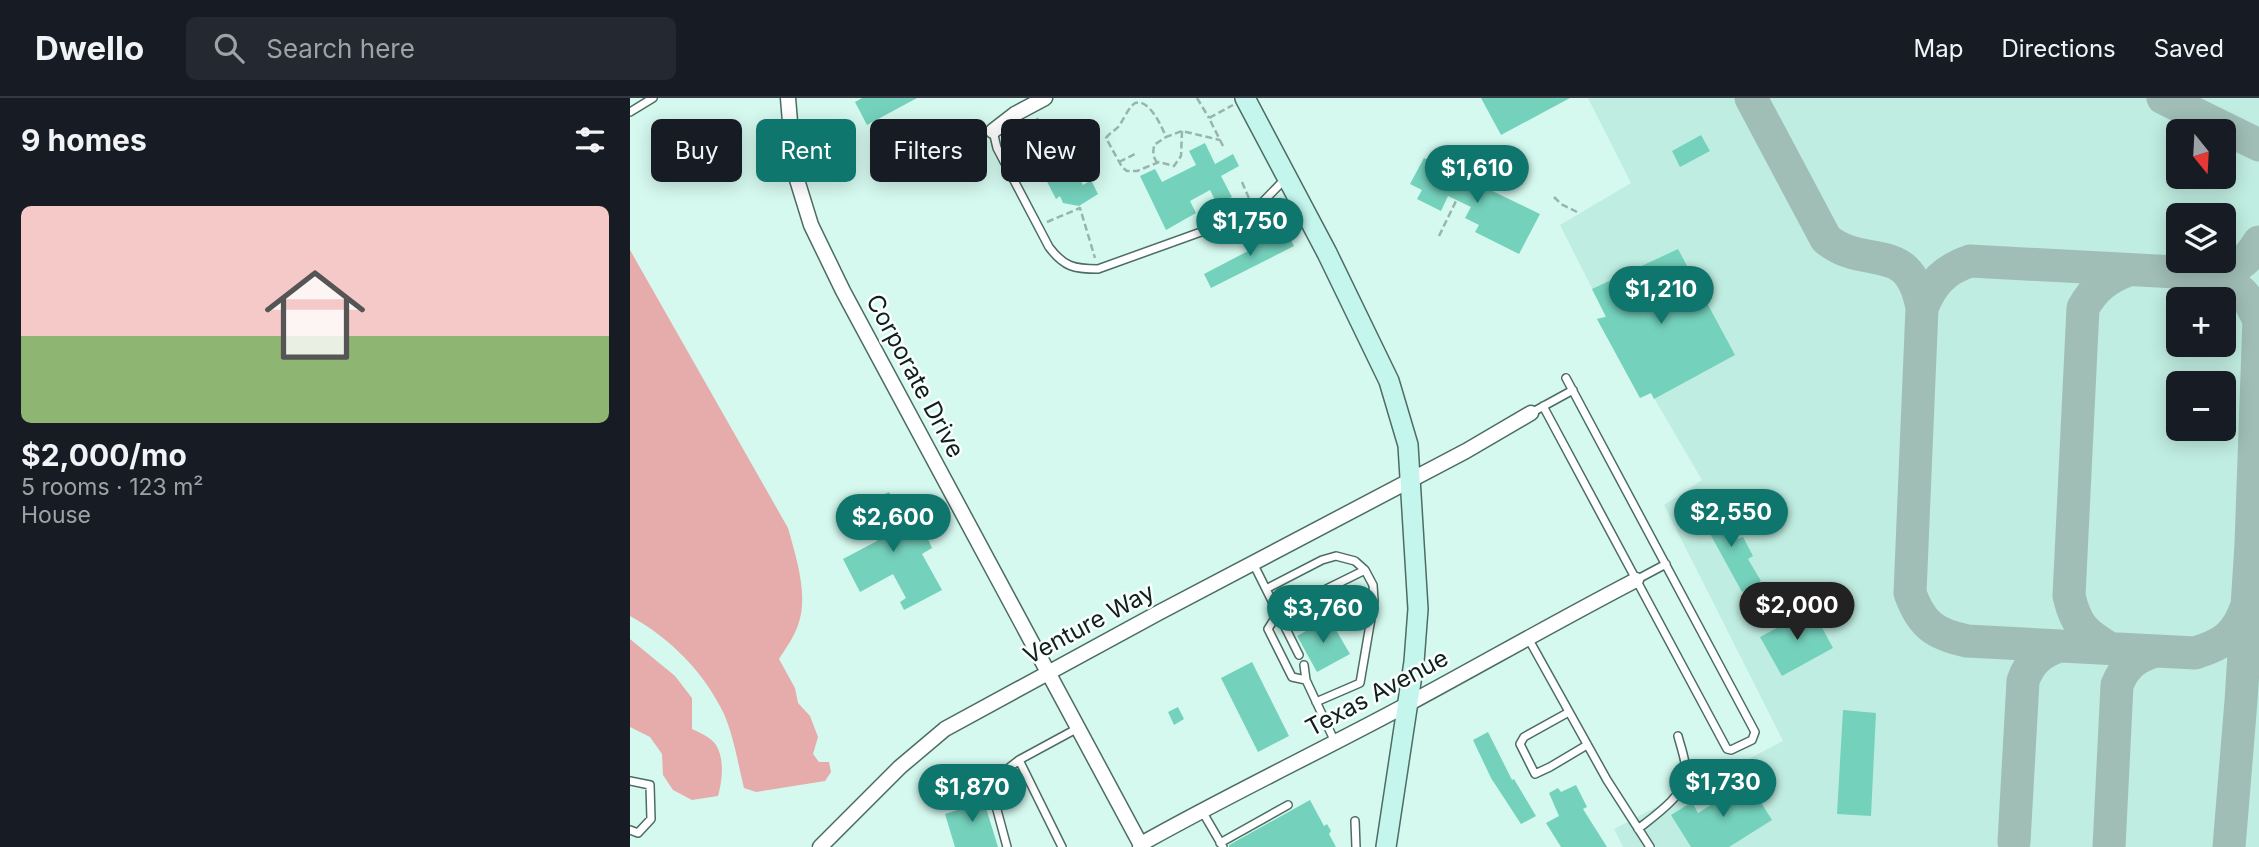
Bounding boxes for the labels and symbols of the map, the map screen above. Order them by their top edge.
north arrow [2166,119,2236,189]
pin: $1,610 [1420,146,1534,205]
pin: $1,750 [1193,198,1307,258]
pin: $1,210 [1604,266,1718,326]
street label: Corporate Drive [860,289,971,462]
pin: $2,550 [1674,490,1788,549]
pin: $2,600 [836,494,950,554]
street label: Venture Way [1018,577,1159,670]
pin: $2,000 [1740,582,1854,642]
pin: $3,760 [1266,586,1380,645]
street label: Texas Avenue [1300,643,1453,742]
pin: $1,730 [1666,760,1780,819]
pin: $1,870 [915,764,1029,824]

